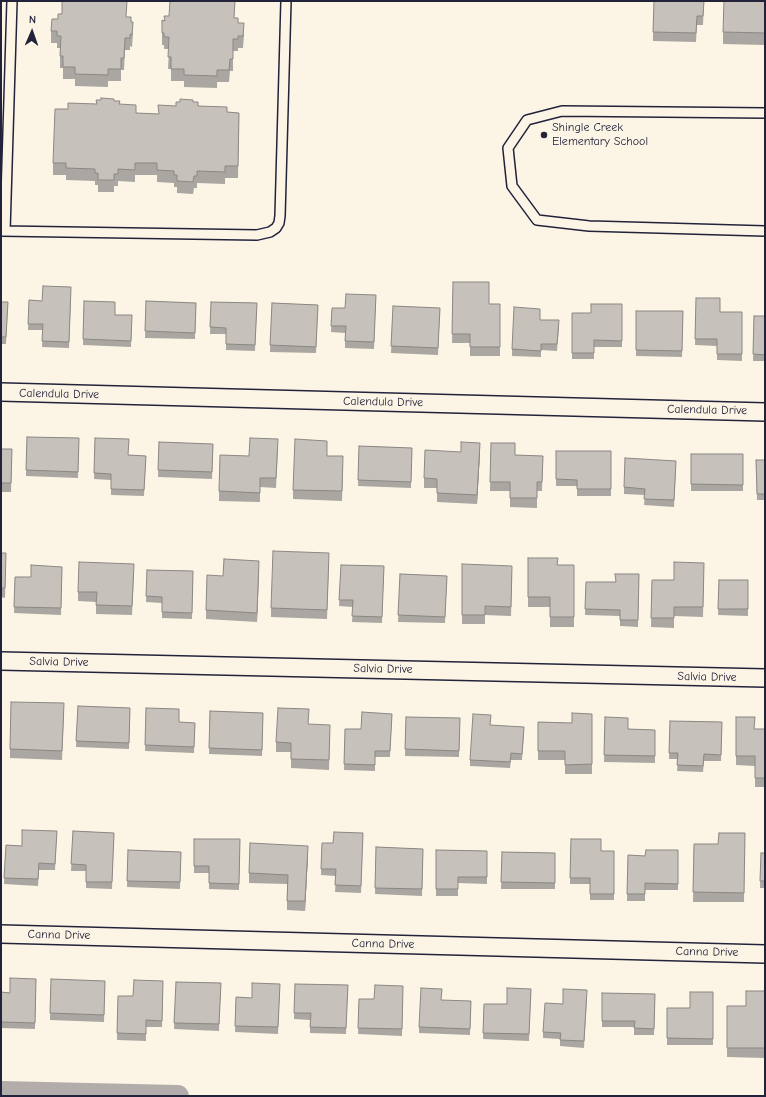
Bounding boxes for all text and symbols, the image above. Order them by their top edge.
north arrow [12,12,52,52]
text: N [29,13,36,26]
place label: Shingle Creek Elementary School [552,121,648,149]
marker: Shingle Creek Elementary School [539,130,549,140]
street label: Calendula Drive [19,386,99,402]
street label: Calendula Drive [343,394,423,410]
street label: Calendula Drive [667,402,747,418]
street label: Salvia Drive [29,654,89,670]
street label: Salvia Drive [353,661,413,677]
street label: Salvia Drive [677,669,737,685]
street label: Canna Drive [27,927,91,943]
street label: Canna Drive [351,936,415,952]
street label: Canna Drive [675,944,739,960]

